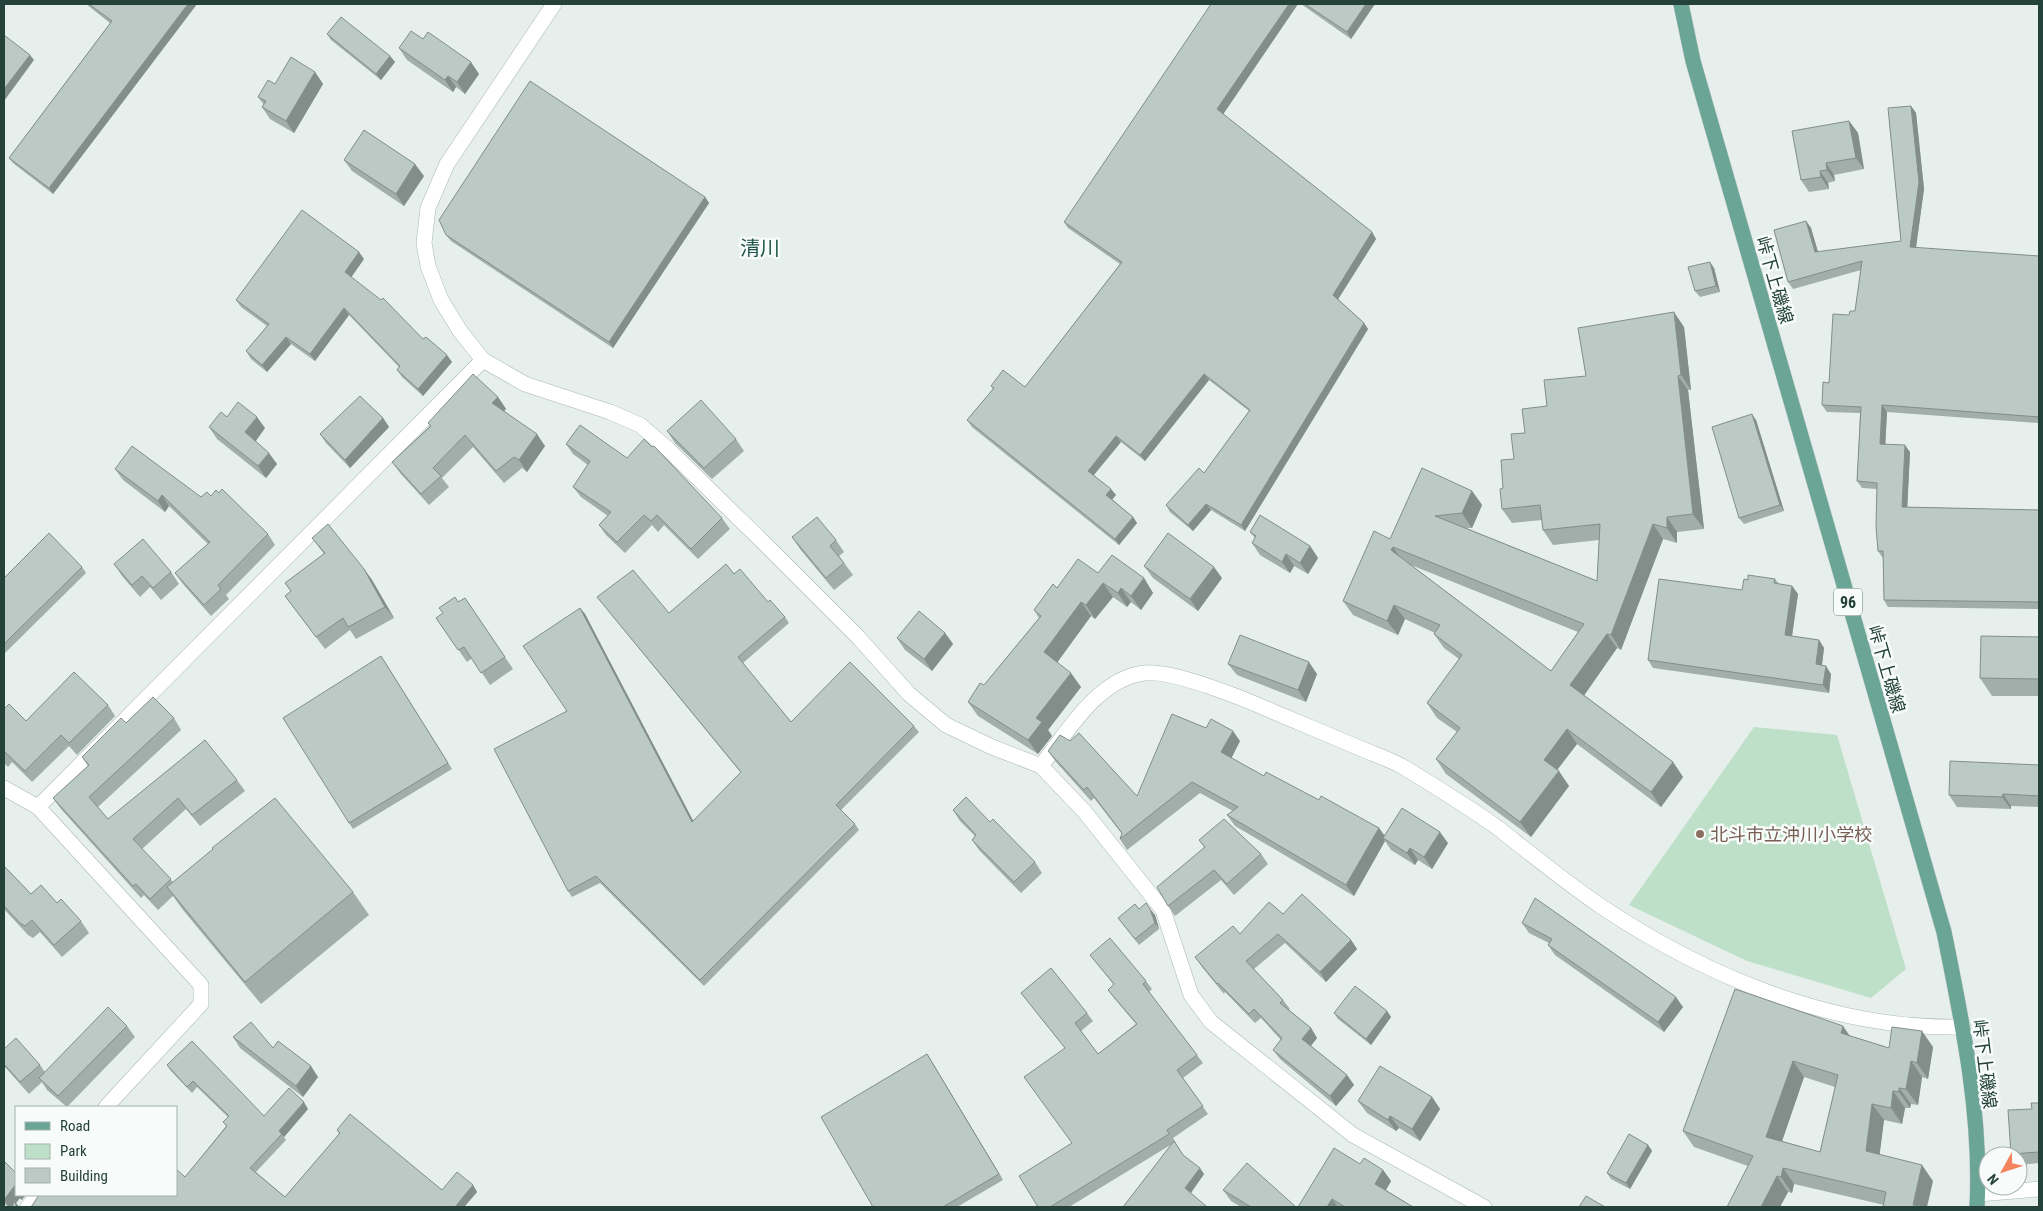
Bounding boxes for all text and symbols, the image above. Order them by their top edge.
street label: 峠下上磯線 [1753,234,1797,326]
district label: 清川 [740,236,780,260]
road number: 96 [1834,588,1862,616]
street label: 峠下上磯線 [1865,623,1909,715]
place label: 北斗市立沖川小学校 [1710,824,1872,845]
marker: 北斗市立沖川小学校 [1694,828,1706,840]
street label: 峠下上磯線 [1969,1018,2001,1110]
legend [15,1106,178,1196]
text: Road [60,1117,90,1135]
text: Park [60,1142,87,1160]
north arrow [1978,1146,2028,1196]
text: Building [60,1167,108,1185]
text: N [1984,1171,2002,1188]

